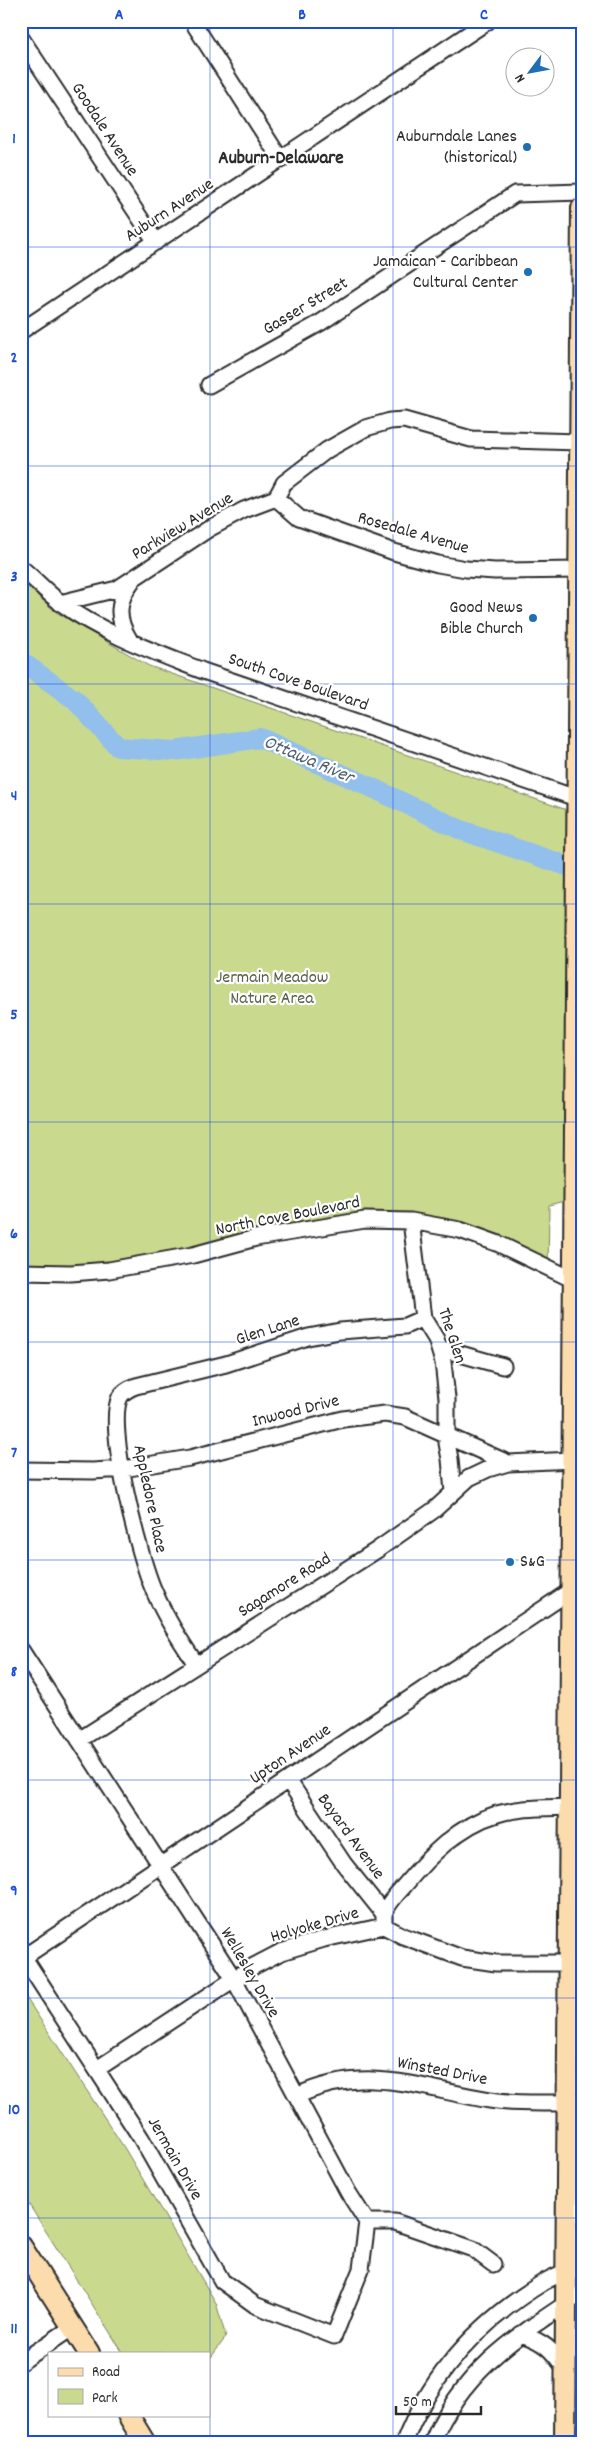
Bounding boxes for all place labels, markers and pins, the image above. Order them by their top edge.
place label: Auburndale Lanes (historical) [396,125,517,171]
marker: Auburndale Lanes (historical) [521,141,533,153]
place label: Jamaican - Caribbean Cultural Center [373,250,518,296]
marker: Jamaican - Caribbean Cultural Center [522,266,534,278]
place label: Good News Bible Church [440,596,523,642]
marker: Good News Bible Church [527,612,539,624]
place label: S&G [520,1550,545,1575]
marker: S&G [504,1556,516,1568]

